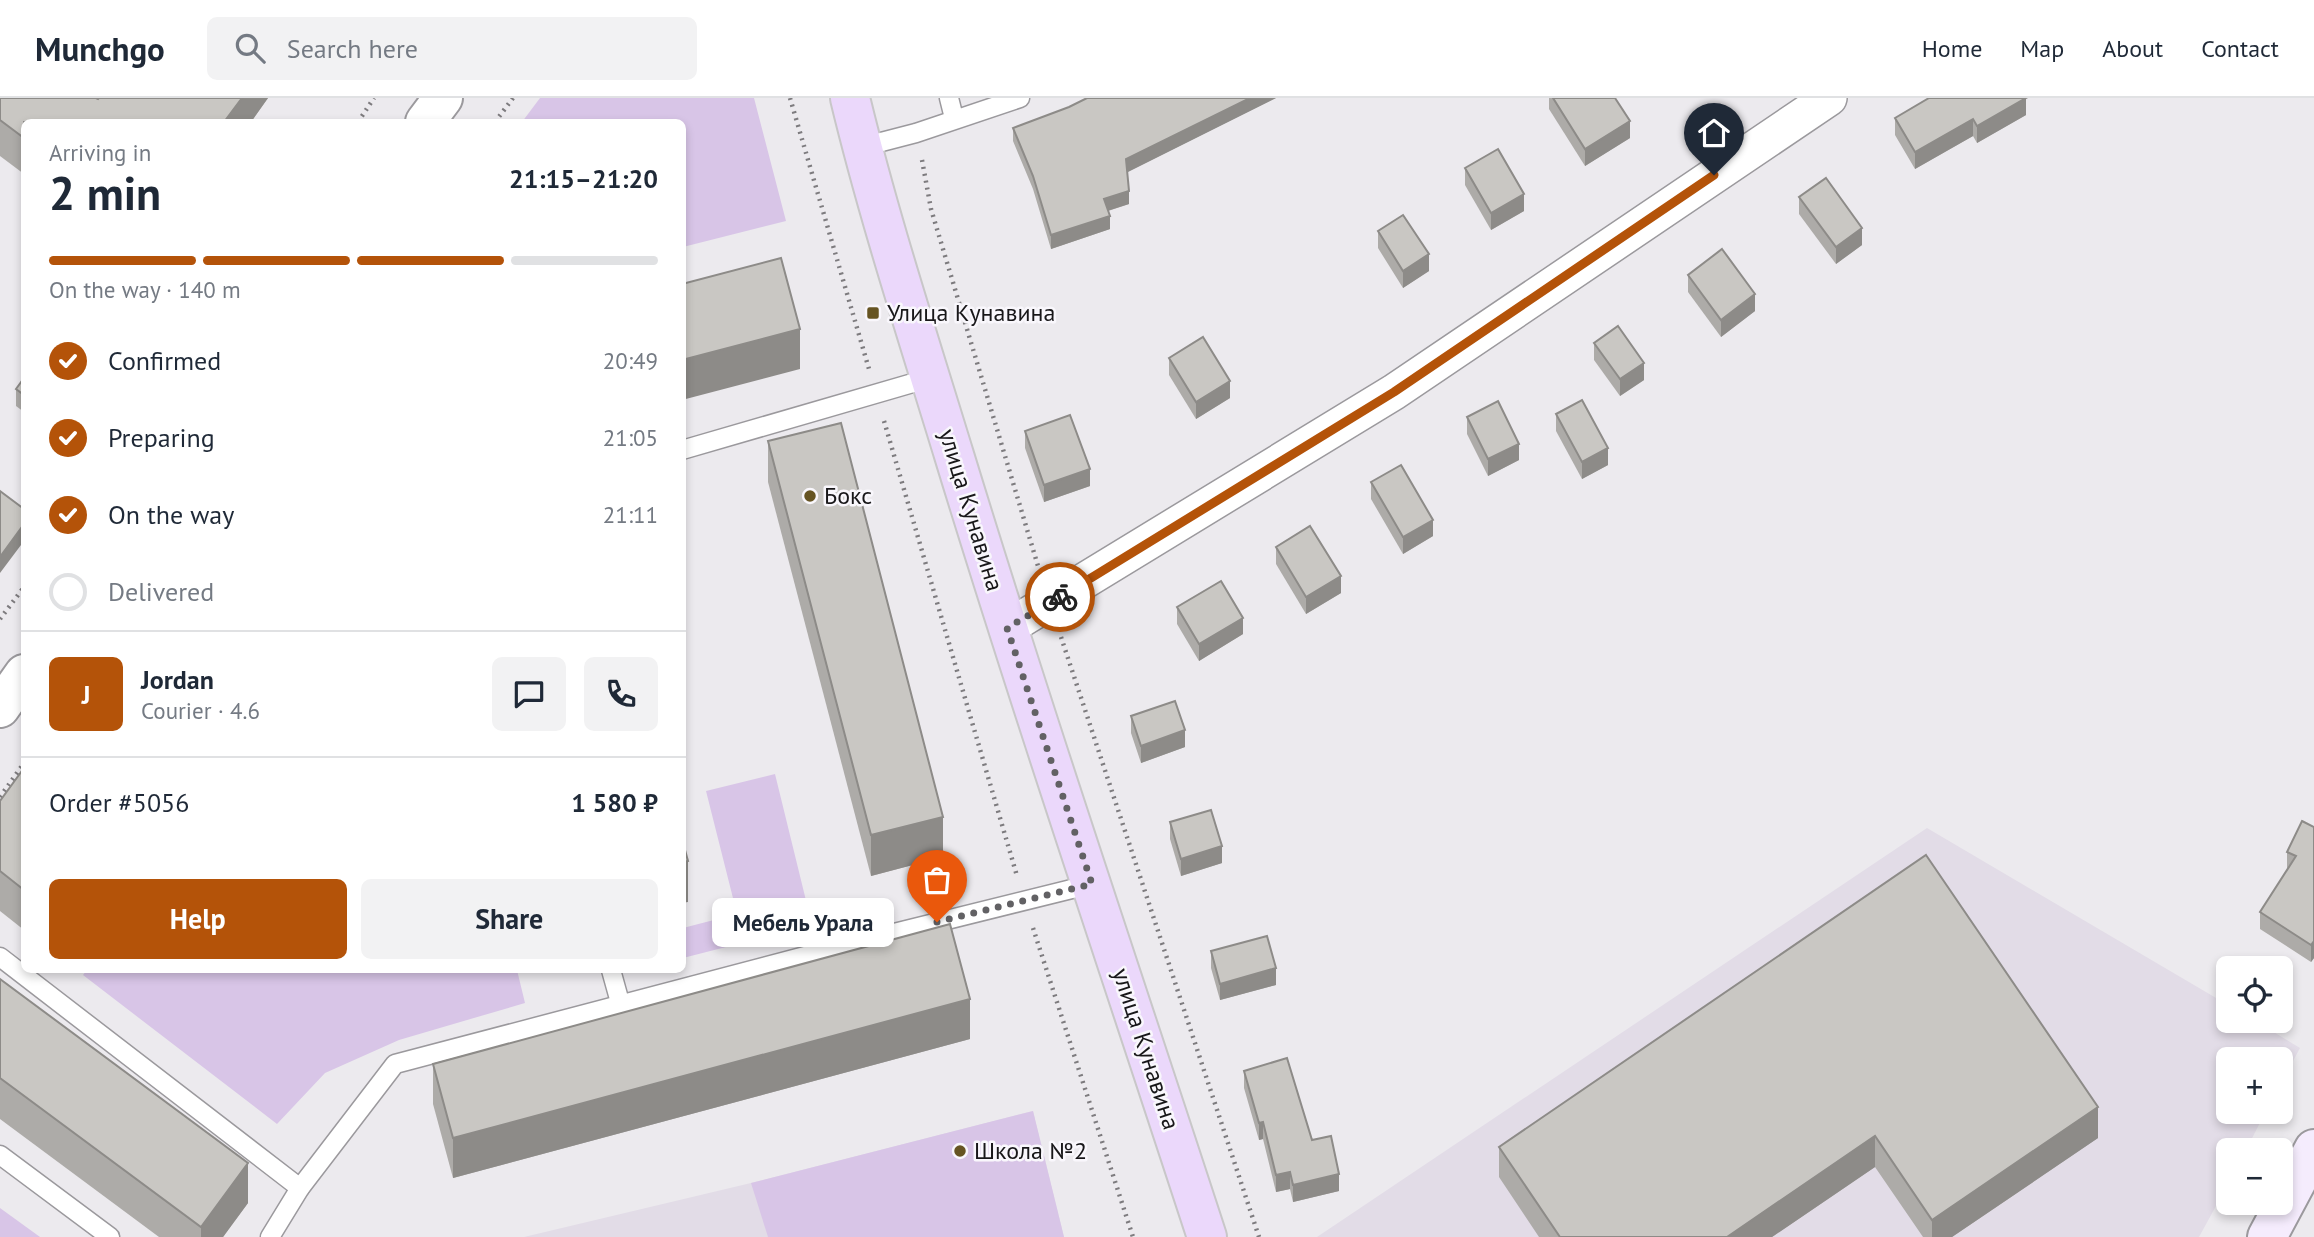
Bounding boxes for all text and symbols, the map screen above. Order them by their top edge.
search box [207,17,697,80]
text: Munchgo [35,27,165,70]
icon: search [231,29,269,67]
text: Search here [287,32,418,65]
text: Home [1922,33,1982,64]
text: Map [2020,33,2064,64]
text: About [2102,33,2163,64]
text: Contact [2201,33,2279,64]
pin [1684,103,1744,175]
icon: home [1695,114,1733,152]
text: Arriving in [49,138,151,167]
text: 21:15–21:20 [509,162,658,195]
text: 2 min [49,163,161,223]
text: On the way · 140 m [49,275,241,304]
place label: Улица Кунавина [887,297,1055,328]
marker: Улица Кунавина [865,305,881,321]
icon: check [49,342,87,380]
text: Confirmed [108,344,221,377]
text: 20:49 [603,346,658,375]
icon: check [49,419,87,457]
text: Preparing [108,421,215,454]
text: 21:05 [603,423,658,452]
street label: улица Кунавина [932,425,1011,595]
place label: Бокс [824,480,872,511]
marker: Бокс [802,488,818,504]
icon: check [49,496,87,534]
text: On the way [108,498,234,531]
text: 21:11 [603,500,658,529]
courier [1025,562,1095,632]
text: Delivered [108,575,214,608]
icon: bike [1041,578,1079,616]
button: chat [492,657,566,731]
button: phone [584,657,658,731]
text: Jordan [141,663,214,696]
text: J [82,678,90,711]
text: Courier · 4.6 [141,696,260,725]
text: Order #5056 [49,786,189,819]
text: 1 580 ₽ [571,786,658,819]
pin [907,850,967,922]
icon: bag [918,861,956,899]
button: Help [49,879,347,959]
button: Share [361,879,658,959]
callout: Мебель Урала [713,898,895,946]
text: Мебель Урала [733,908,873,937]
map controls [2216,956,2293,1215]
button: locate [2216,956,2293,1033]
street label: улица Кунавина [1106,964,1187,1134]
button: + [2216,1047,2293,1124]
place label: Школа №2 [974,1135,1087,1166]
button: − [2216,1138,2293,1215]
marker: Школа №2 [952,1143,968,1159]

